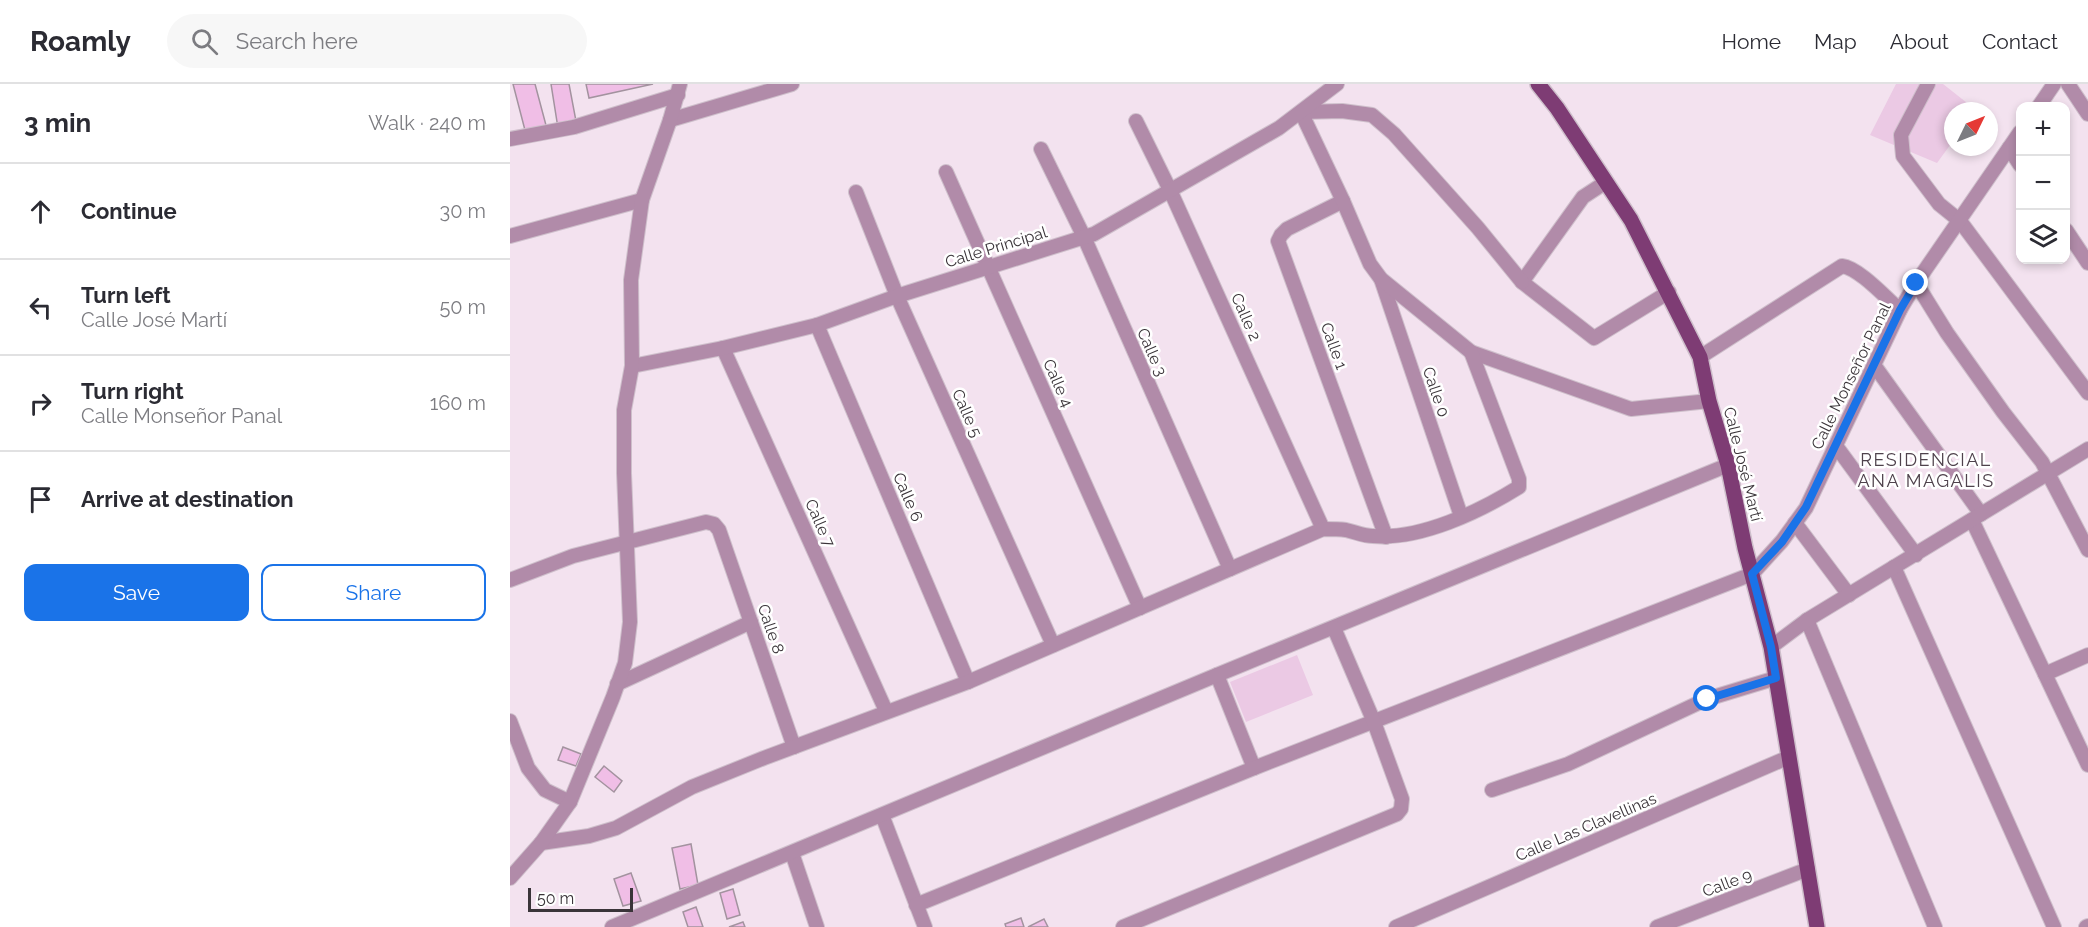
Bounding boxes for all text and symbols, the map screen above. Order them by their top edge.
search box [167,14,587,68]
text: Roamly [30,25,131,58]
icon: search [188,25,221,58]
text: Search here [236,28,358,54]
text: Home [1722,29,1781,54]
text: Map [1814,29,1857,54]
text: About [1890,29,1949,54]
text: Contact [1982,29,2058,54]
north arrow [1944,102,1998,156]
map controls [2016,102,2070,264]
button: + [2016,102,2070,156]
text: 3 min [24,108,91,138]
text: Walk · 240 m [368,111,486,135]
button: − [2016,156,2070,210]
icon: ahead [24,195,57,228]
text: Continue [81,198,177,224]
text: 30 m [440,199,486,223]
button: layers [2016,210,2070,264]
street label: Calle Principal [943,222,1050,272]
route end [1902,269,1928,295]
text: Turn left [81,282,171,308]
street label: Calle 2 [1227,290,1265,344]
icon: left [24,291,57,324]
text: 50 m [439,295,486,319]
street label: Calle Monseñor Panal [1807,299,1895,452]
text: Calle José Martí [81,308,227,332]
street label: Calle 1 [1317,320,1351,372]
street label: Calle 3 [1133,325,1171,379]
street label: Calle 4 [1039,356,1077,410]
street label: Calle 0 [1419,364,1453,420]
text: Turn right [81,378,184,404]
street label: Calle 5 [948,386,986,440]
icon: right [24,387,57,420]
text: 160 m [430,391,486,415]
text: Calle Monseñor Panal [81,404,282,428]
street label: Calle José Martí [1720,405,1766,523]
district label: RESIDENCIAL ANA MAGALIS [1857,449,1995,491]
street label: Calle 6 [889,470,927,524]
icon: arrive [24,483,57,516]
text: Arrive at destination [81,486,294,512]
street label: Calle 7 [801,496,839,550]
button: Save [24,564,249,621]
button: Share [261,564,486,621]
street label: Calle 8 [754,602,788,656]
route start [1693,685,1719,711]
street label: Calle Las Clavellinas [1513,789,1660,865]
street label: Calle 9 [1700,865,1754,901]
scale bar [528,885,633,912]
text: 50 m [537,889,574,908]

